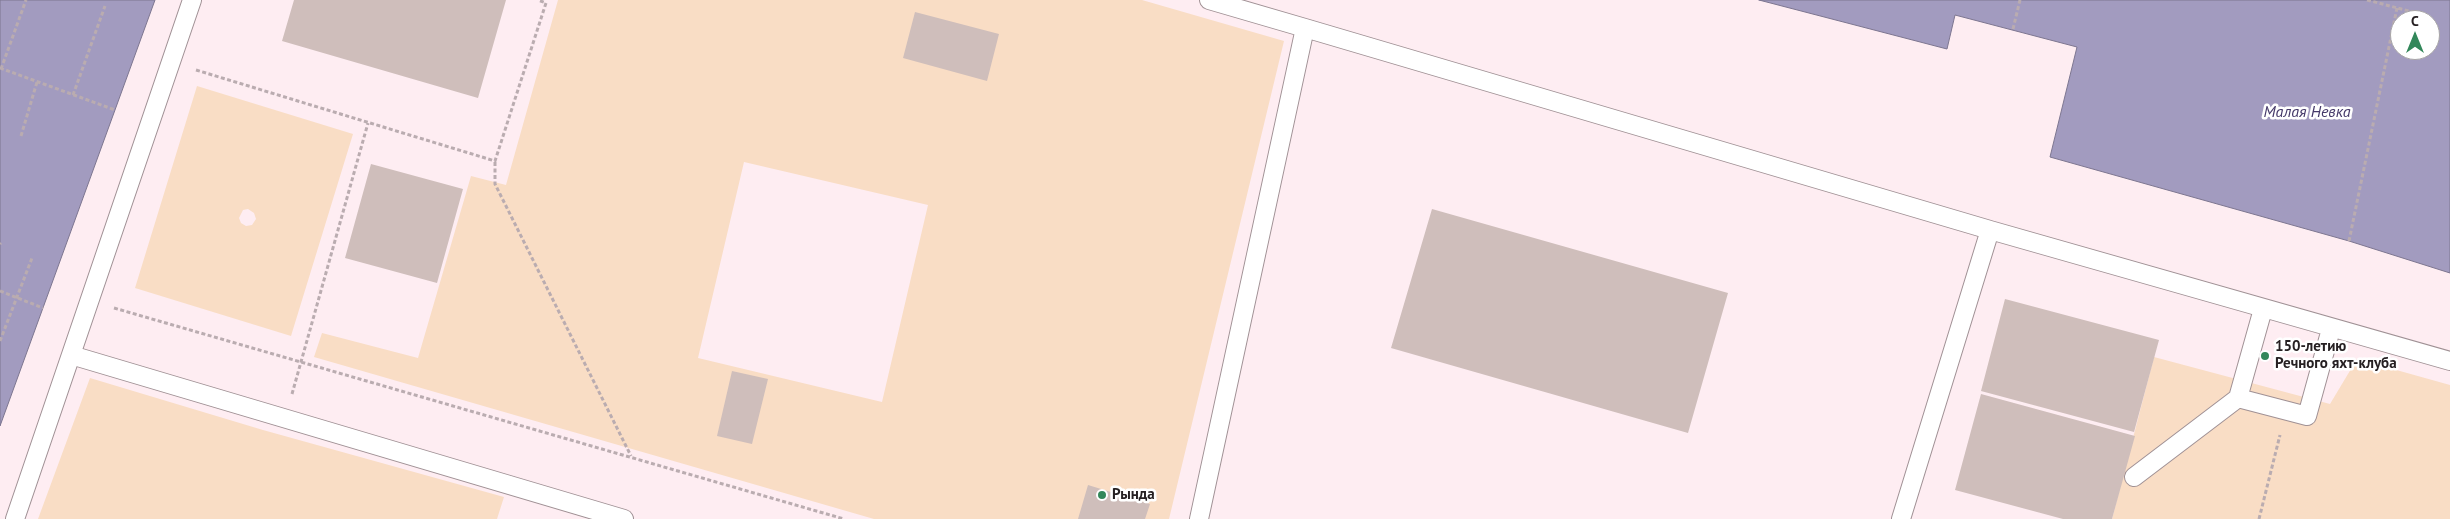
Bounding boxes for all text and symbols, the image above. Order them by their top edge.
north arrow [2390,10,2440,60]
text: С [2411,12,2419,30]
water label: Малая Невка [2264,102,2350,122]
place label: 150-летию Речного яхт-клуба [2275,338,2397,373]
marker: 150-летию Речного яхт-клуба [2259,350,2271,362]
place label: Рында [1112,486,1155,504]
marker: Рында [1096,489,1108,501]

